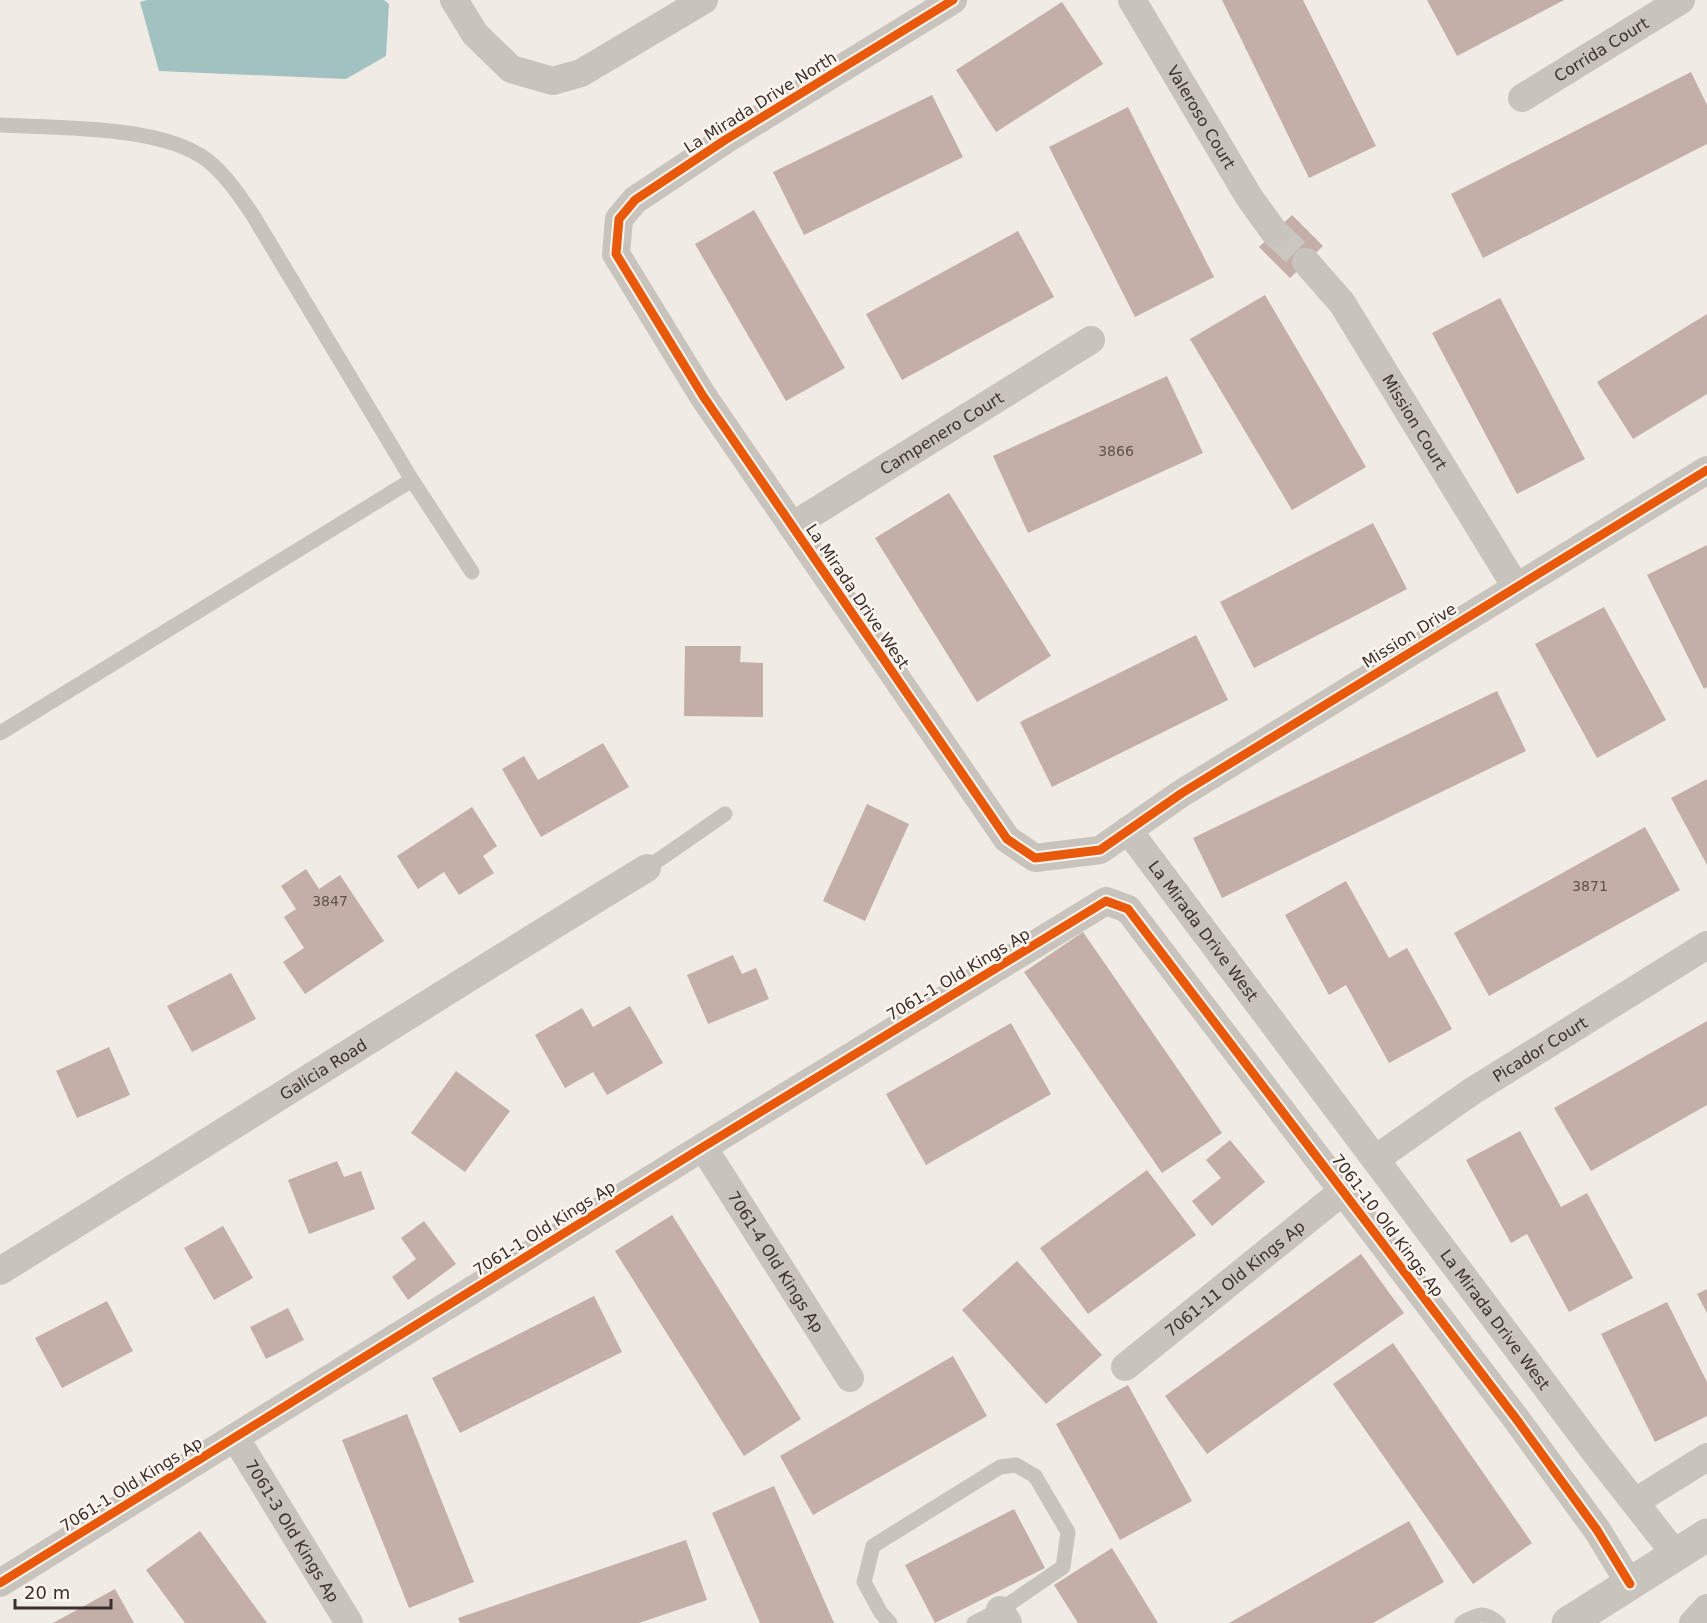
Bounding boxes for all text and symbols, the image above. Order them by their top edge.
street label: Corrida Court [1551,13,1652,86]
street label: La Mirada Drive North [681,48,840,157]
street label: Valeroso Court [1163,62,1239,172]
street label: Mission Court [1378,371,1451,473]
street label: Campenero Court [877,388,1007,479]
house number: 3866 [1098,443,1134,459]
street label: La Mirada Drive West [802,520,913,672]
street label: Mission Drive [1359,599,1460,672]
street label: La Mirada Drive West [1144,857,1262,1005]
house number: 3871 [1572,878,1608,894]
house number: 3847 [312,893,348,909]
street label: 7061-1 Old Kings Ap [883,924,1033,1025]
street label: Picador Court [1489,1013,1591,1086]
street label: Galicia Road [276,1035,371,1104]
street label: 7061-10 Old Kings Ap [1328,1150,1448,1300]
street label: 7061-1 Old Kings Ap [470,1177,619,1280]
street label: 7061-4 Old Kings Ap [724,1188,828,1336]
street label: 7061-11 Old Kings Ap [1161,1217,1309,1341]
street label: La Mirada Drive West [1436,1246,1554,1394]
street label: 7061-1 Old Kings Ap [57,1433,206,1536]
street label: 7061-3 Old Kings Ap [241,1456,343,1606]
scale bar [15,1572,111,1610]
text: 20 m [24,1582,70,1603]

